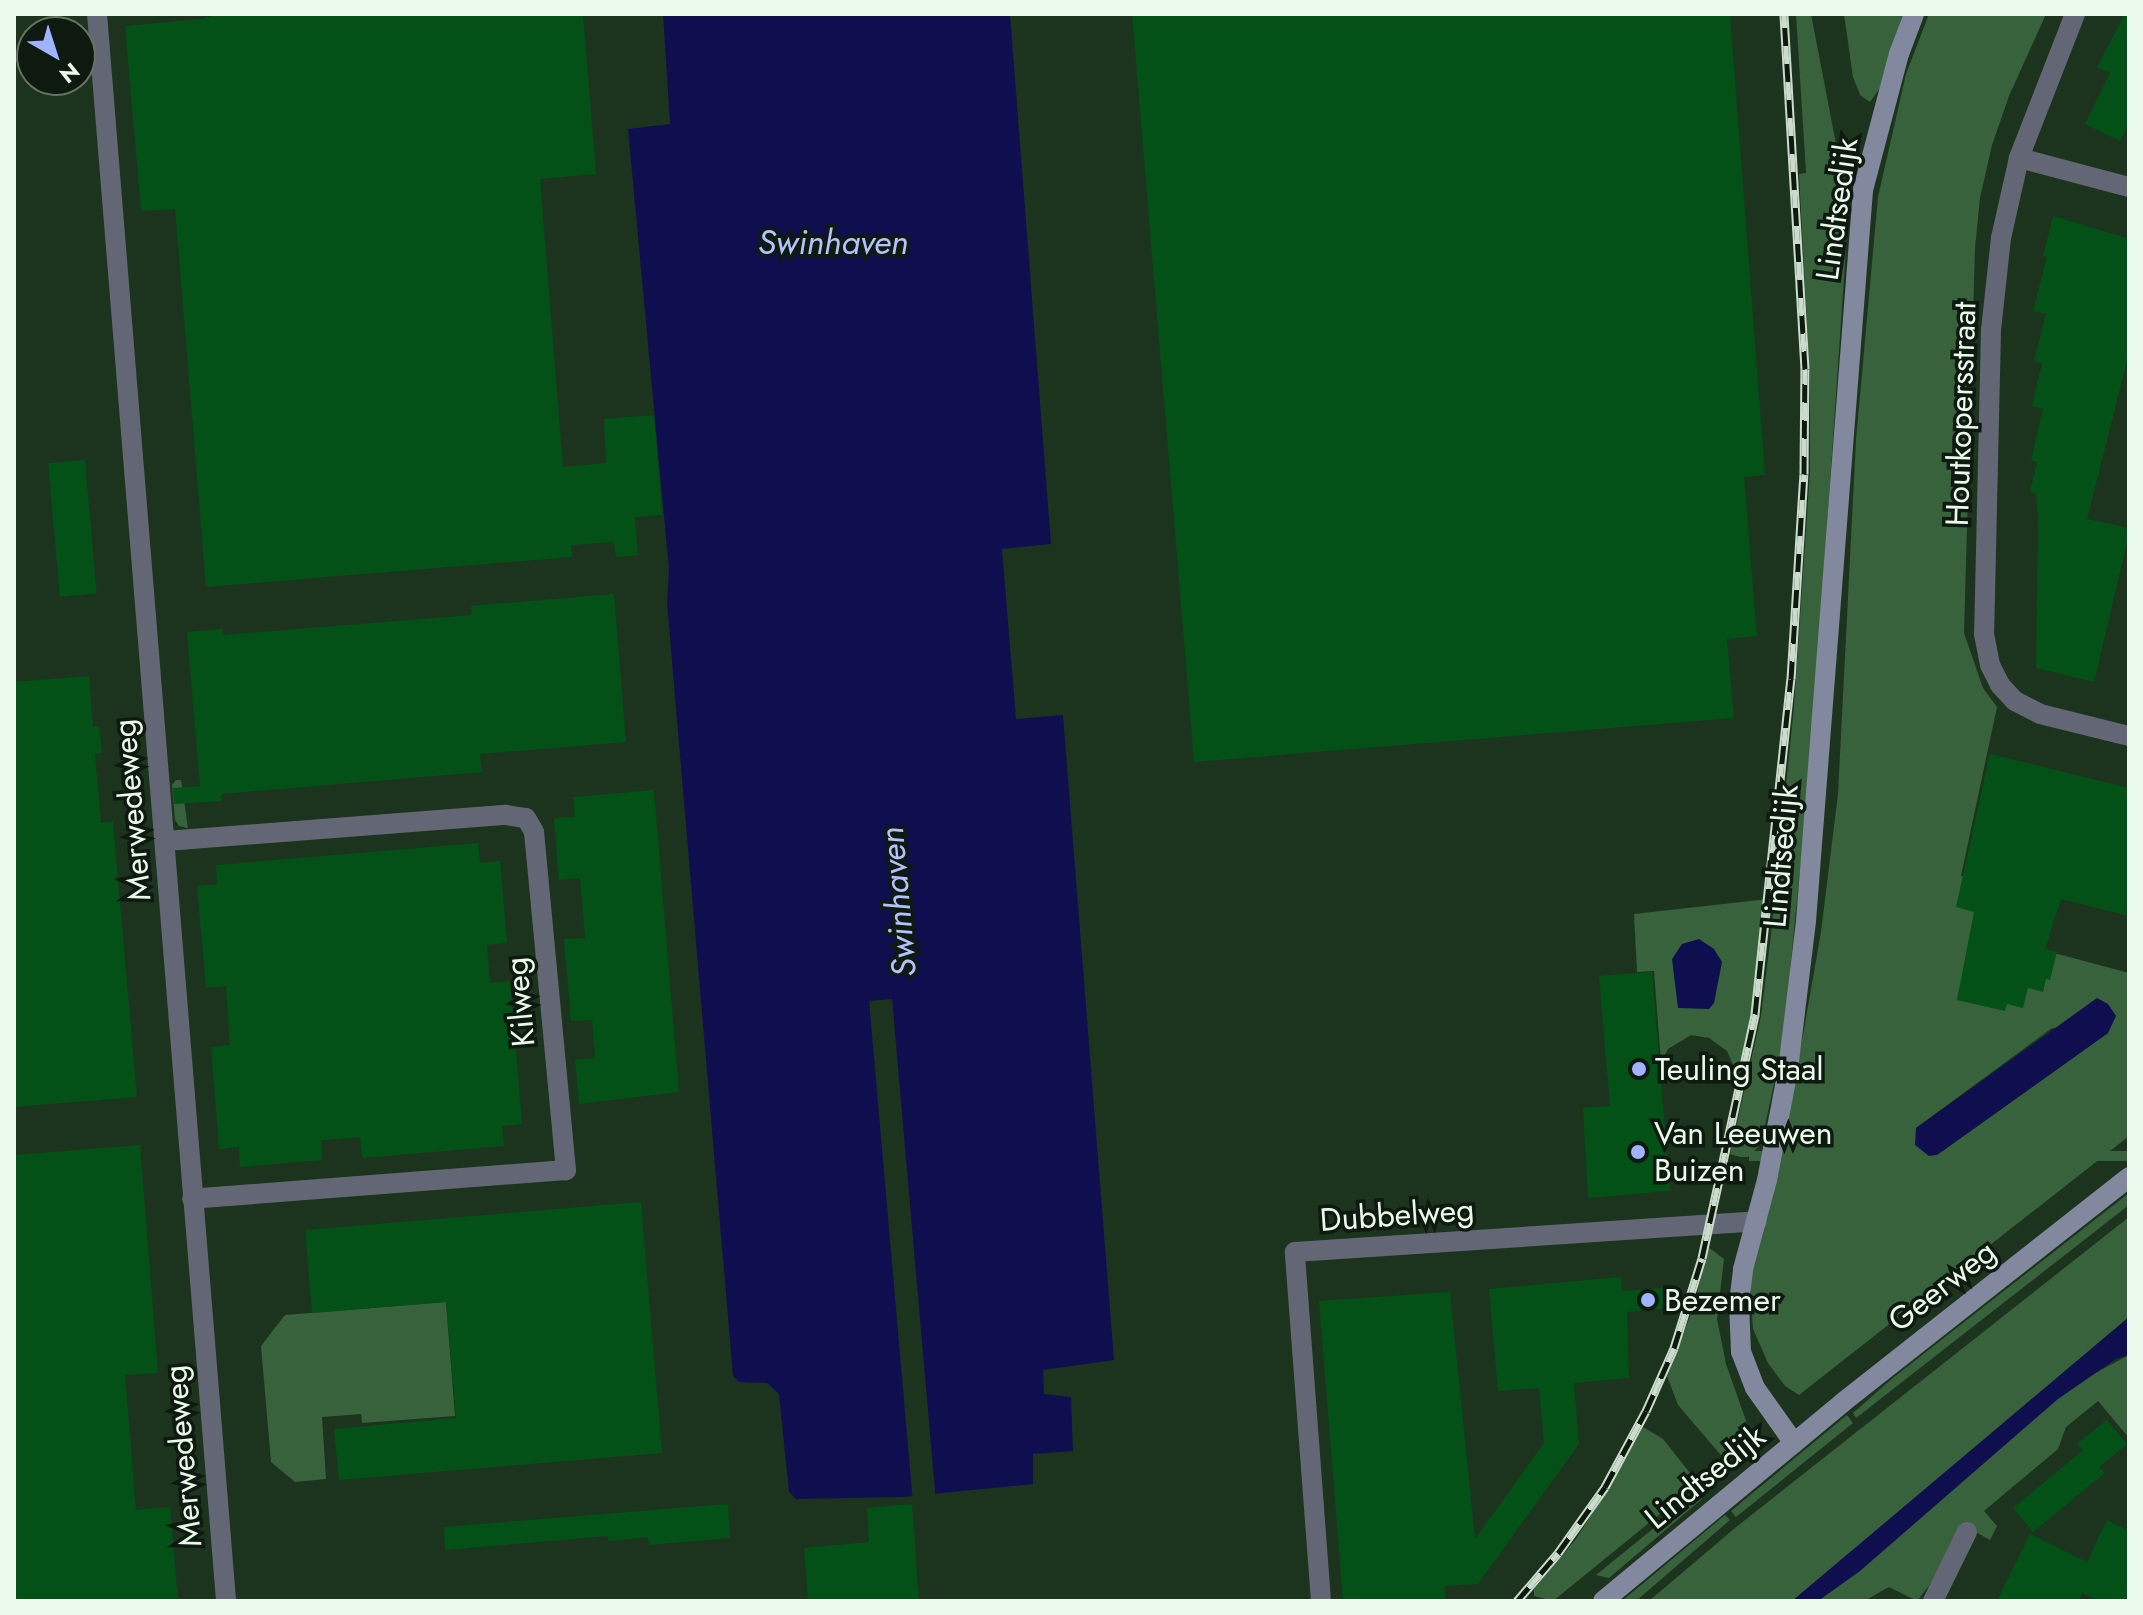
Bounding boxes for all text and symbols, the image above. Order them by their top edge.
north arrow [16,16,96,96]
text: N [53,55,87,91]
street label: Lindtsedijk [1808,135,1866,283]
water label: Swinhaven [758,223,908,263]
street label: Houtkopersstraat [1938,301,1984,527]
street label: Merwedeweg [105,718,159,902]
street label: Lindtsedijk [1756,783,1806,929]
water label: Swinhaven [871,825,925,979]
street label: Kilweg [497,956,543,1048]
place label: Teuling Staal [1655,1050,1824,1088]
marker: Teuling Staal [1630,1060,1648,1078]
place label: Van Leeuwen Buizen [1654,1115,1832,1190]
marker: Van Leeuwen Buizen [1629,1143,1647,1161]
street label: Dubbelweg [1318,1190,1476,1240]
street label: Geerweg [1881,1232,2003,1340]
place label: Bezemer [1664,1281,1781,1319]
marker: Bezemer [1639,1291,1657,1309]
street label: Merwedeweg [156,1364,210,1548]
street label: Lindtsedijk [1637,1417,1773,1537]

